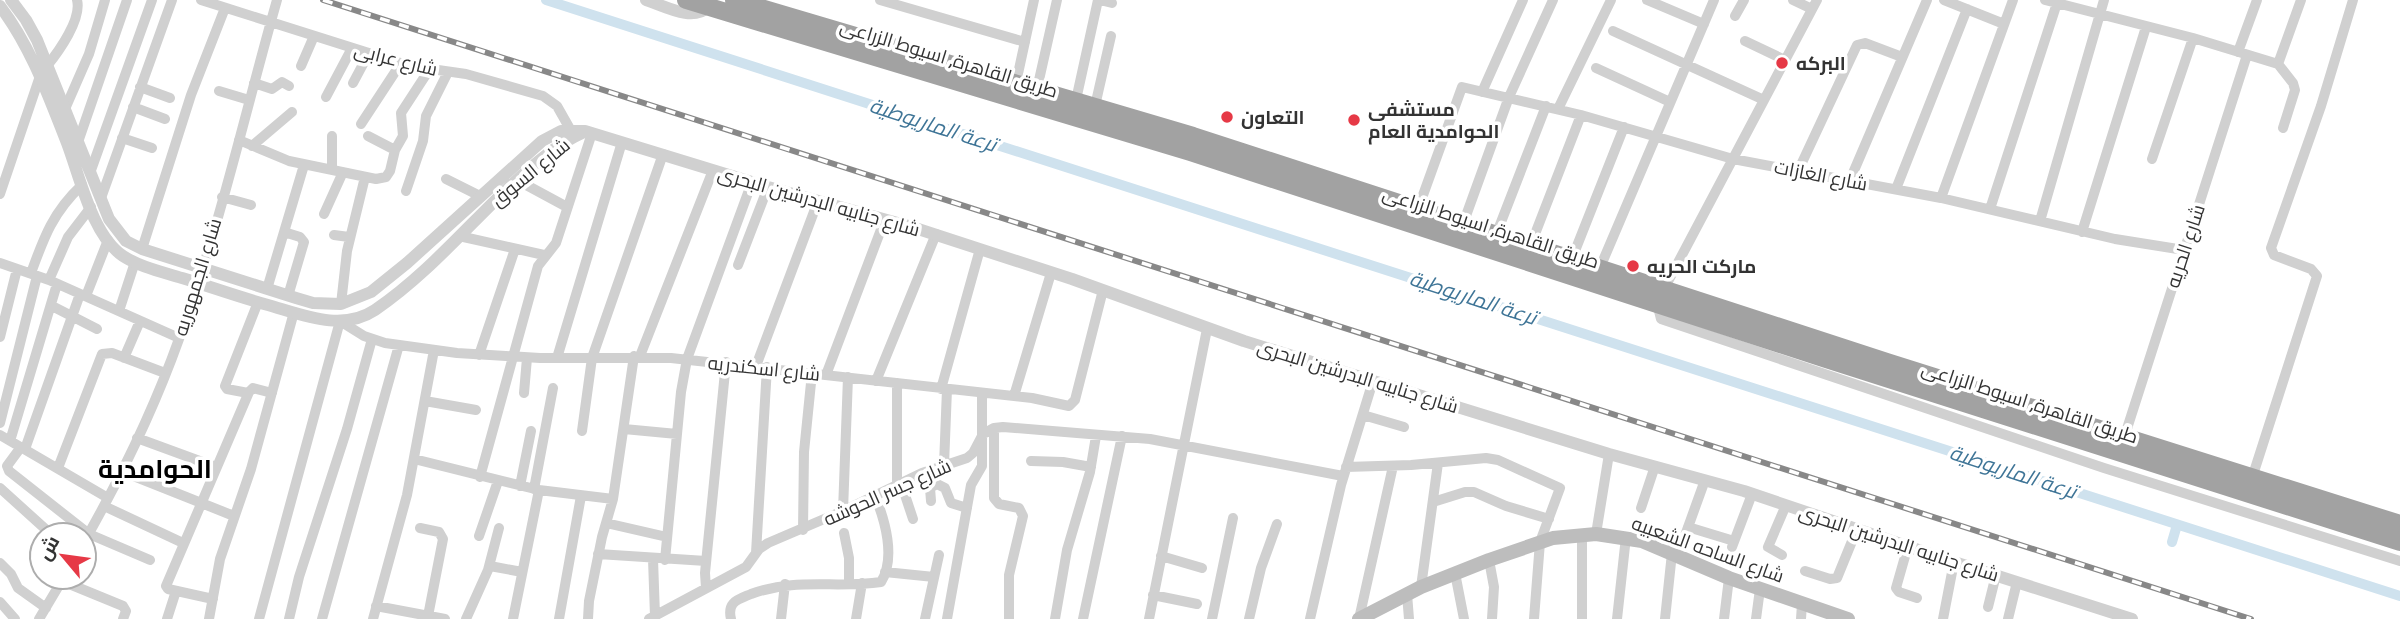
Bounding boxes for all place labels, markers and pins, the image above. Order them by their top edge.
place label: البركه [1796,52,1846,75]
marker: البركه [1774,55,1790,71]
place label: مستشفى الحوامدية العام [1368,98,1499,145]
place label: التعاون [1241,106,1304,129]
marker: التعاون [1219,109,1235,125]
marker: مستشفى الحوامدية العام [1346,112,1362,128]
place label: ماركت الحريه [1647,255,1756,278]
marker: ماركت الحريه [1625,258,1641,274]

